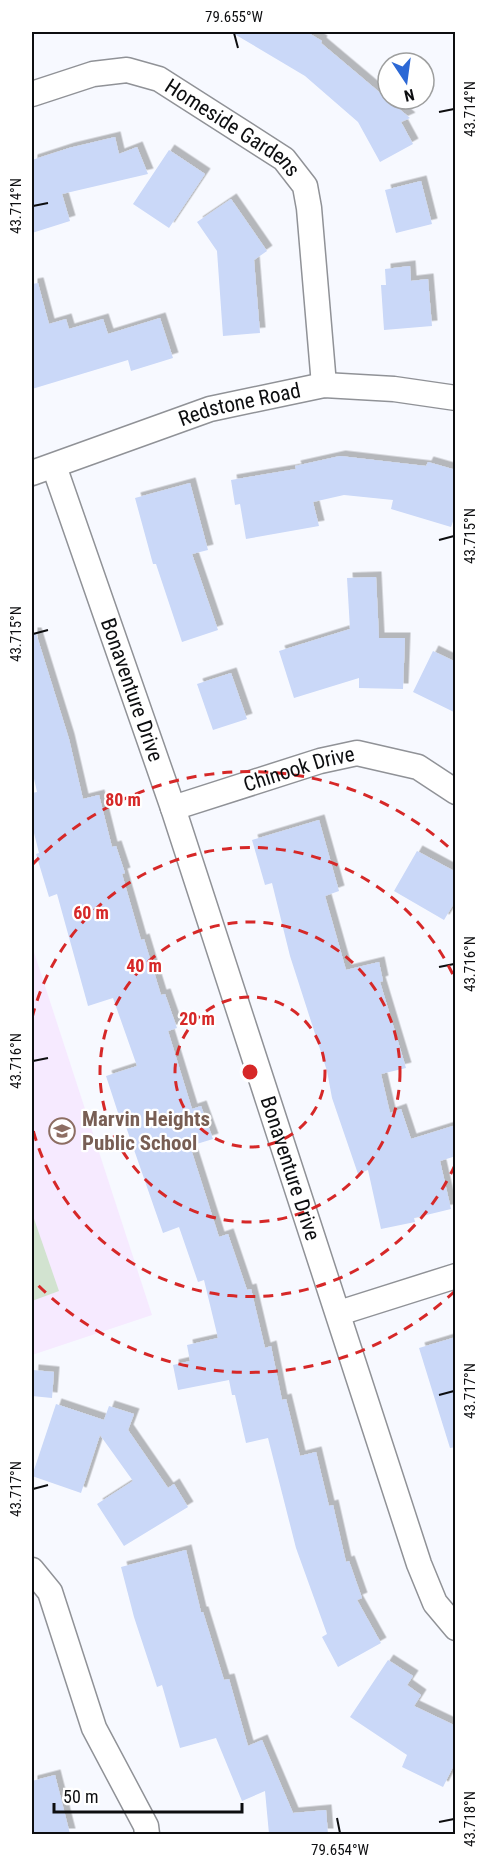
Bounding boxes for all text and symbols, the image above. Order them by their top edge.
text: 79.655°W [205,8,264,26]
north arrow [376,51,436,111]
street label: Homeside Gardens [161,74,305,181]
text: 43.714°N [461,81,479,137]
text: N [402,85,416,105]
text: 43.714°N [7,178,25,234]
street label: Redstone Road [175,378,303,431]
text: 43.715°N [461,508,479,564]
text: 43.715°N [7,606,25,662]
street label: Bonaventure Drive [96,615,168,765]
street label: Chinook Drive [241,742,357,797]
text: 80 m [105,789,141,810]
text: 60 m [73,902,109,923]
text: 43.716°N [461,936,479,992]
text: 40 m [126,955,162,976]
text: 20 m [179,1008,215,1029]
text: 43.716°N [7,1033,25,1089]
centre of rings [240,1062,260,1082]
street label: Bonaventure Drive [256,1093,325,1244]
place label: Marvin Heights Public School [82,1107,210,1155]
school or university icon: Marvin Heights Public School [47,1116,77,1146]
text: 43.717°N [461,1363,479,1419]
text: 43.717°N [7,1461,25,1517]
scale bar [54,1776,242,1814]
text: 50 m [63,1786,98,1807]
text: 43.718°N [461,1791,479,1847]
text: 79.654°W [311,1841,370,1859]

